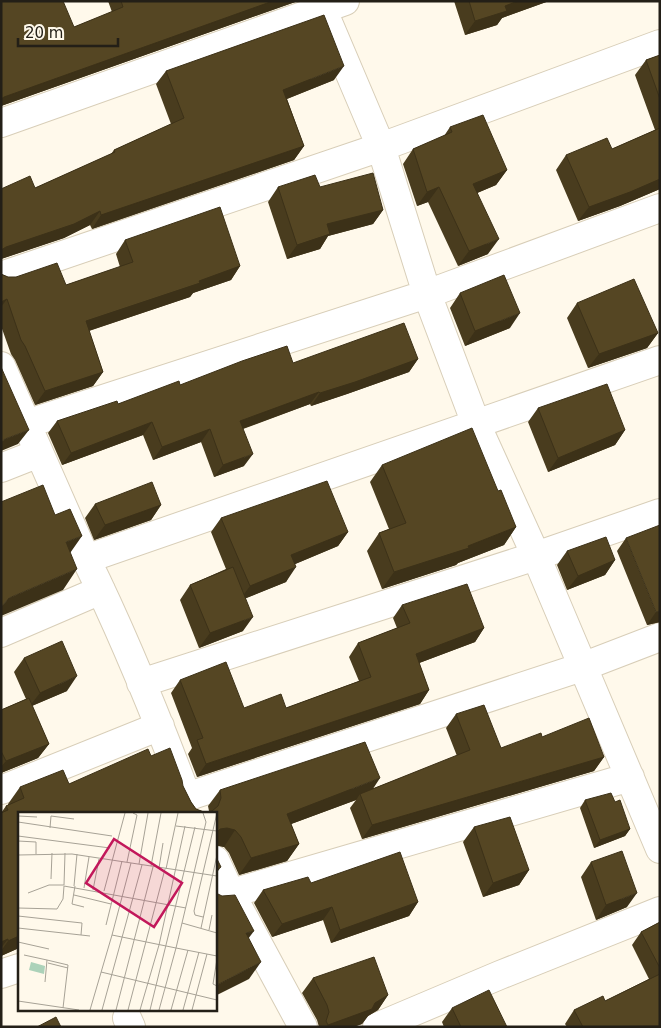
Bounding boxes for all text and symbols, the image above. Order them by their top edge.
scale bar [18,15,118,47]
text: 20 m [25,24,63,42]
inset map [18,812,216,1010]

